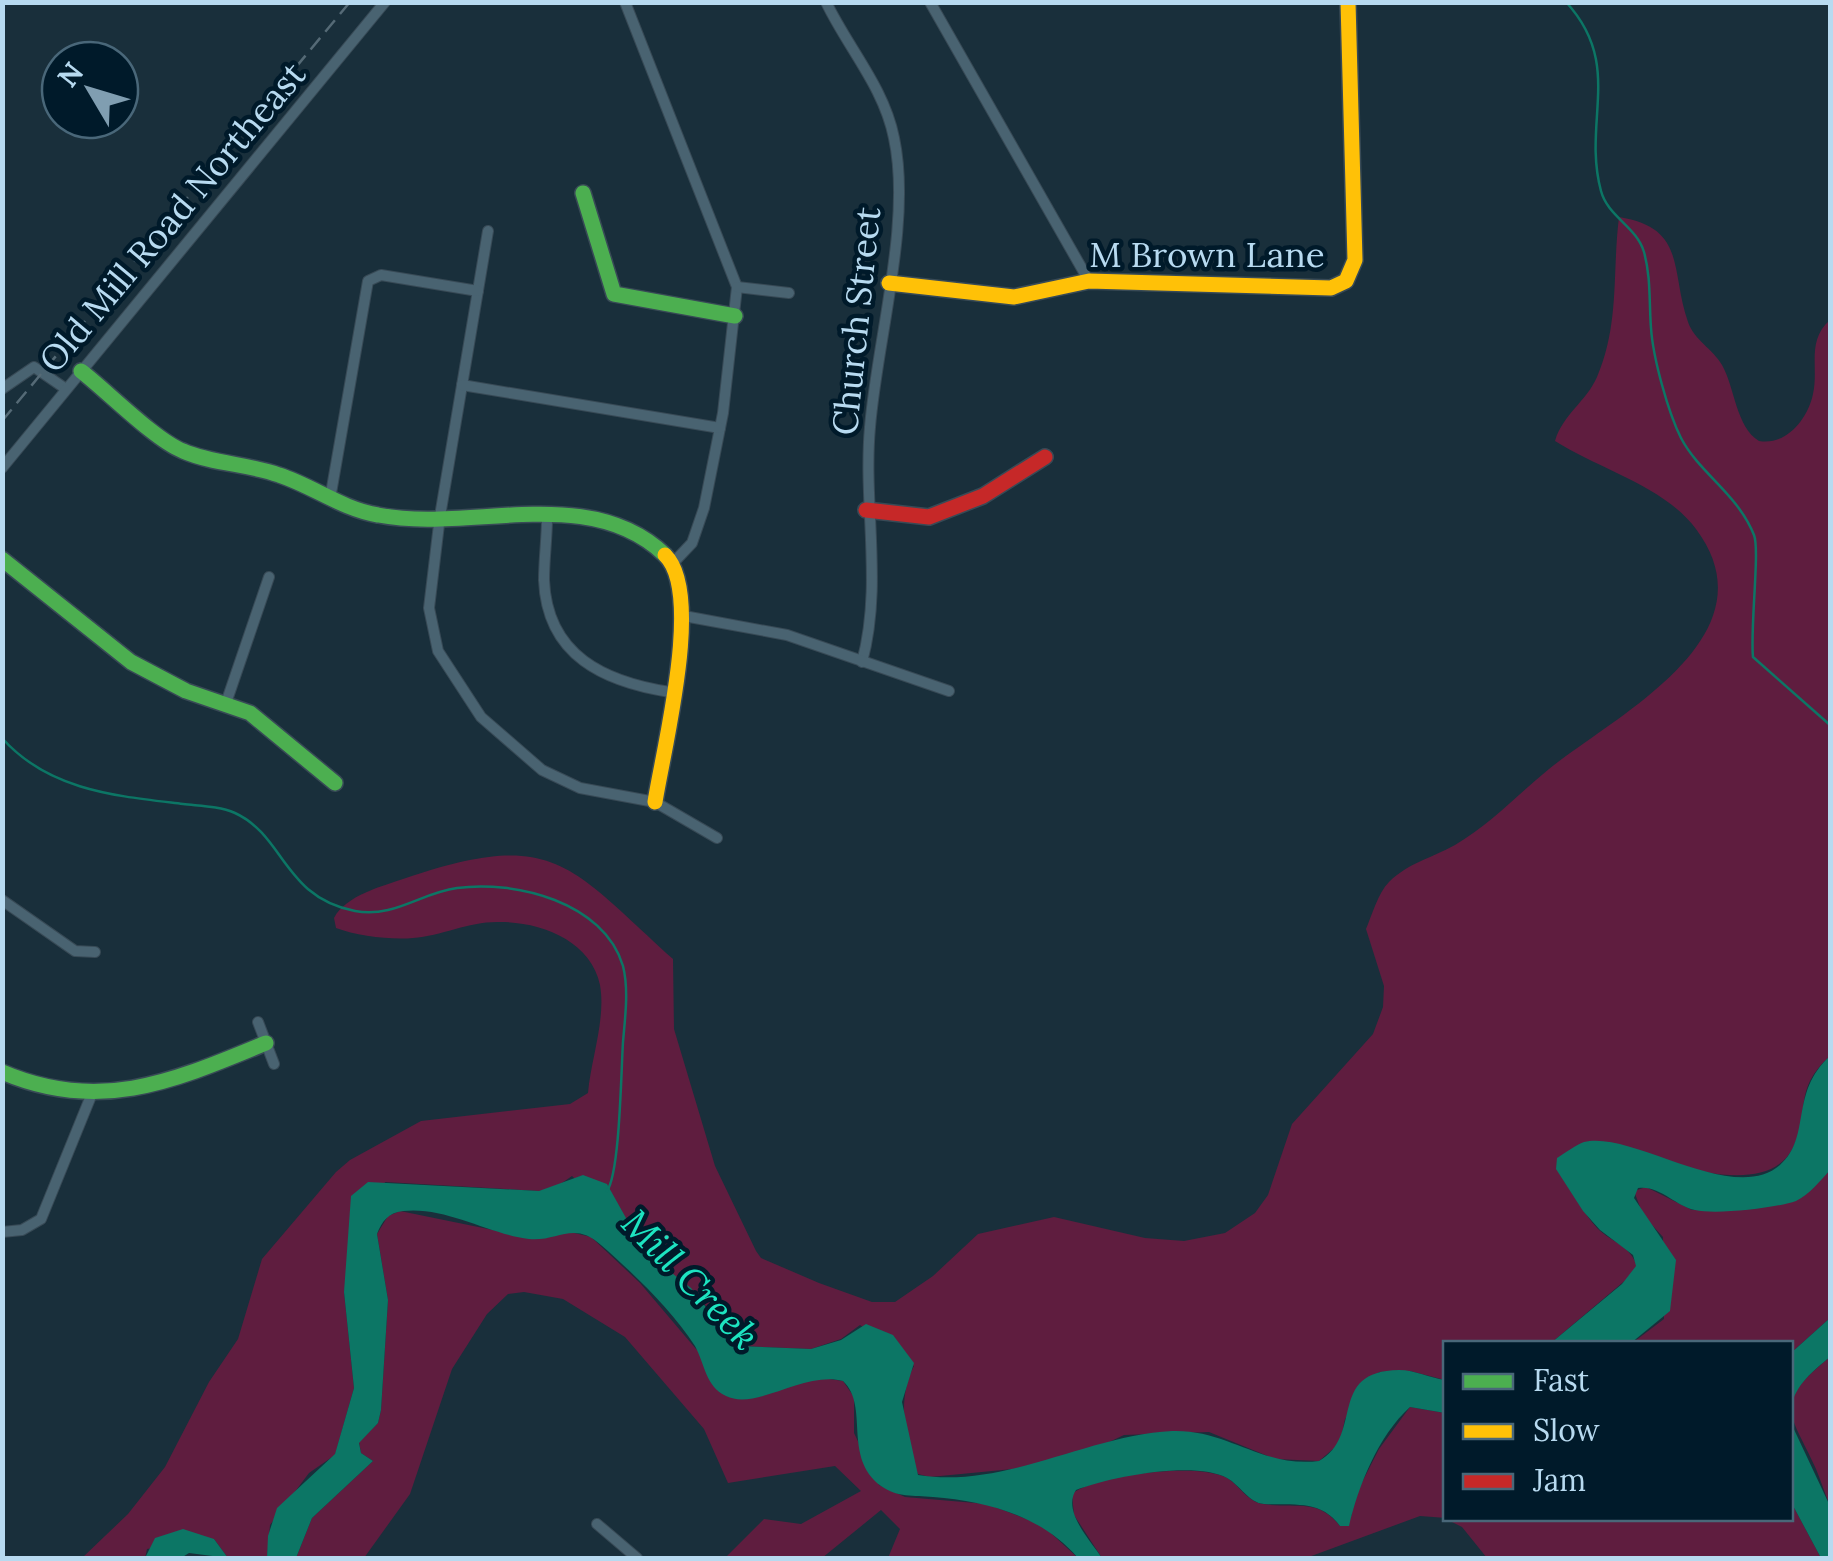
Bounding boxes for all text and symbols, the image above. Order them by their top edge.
north arrow [40,40,140,140]
street label: Old Mill Road Northeast [30,54,314,380]
street label: Church Street [822,204,890,437]
street label: M Brown Lane [1089,232,1325,277]
water label: Mill Creek [612,1199,770,1359]
legend [1443,1341,1793,1521]
text: Fast [1533,1361,1590,1399]
text: Slow [1533,1411,1599,1449]
text: Jam [1532,1461,1586,1499]

